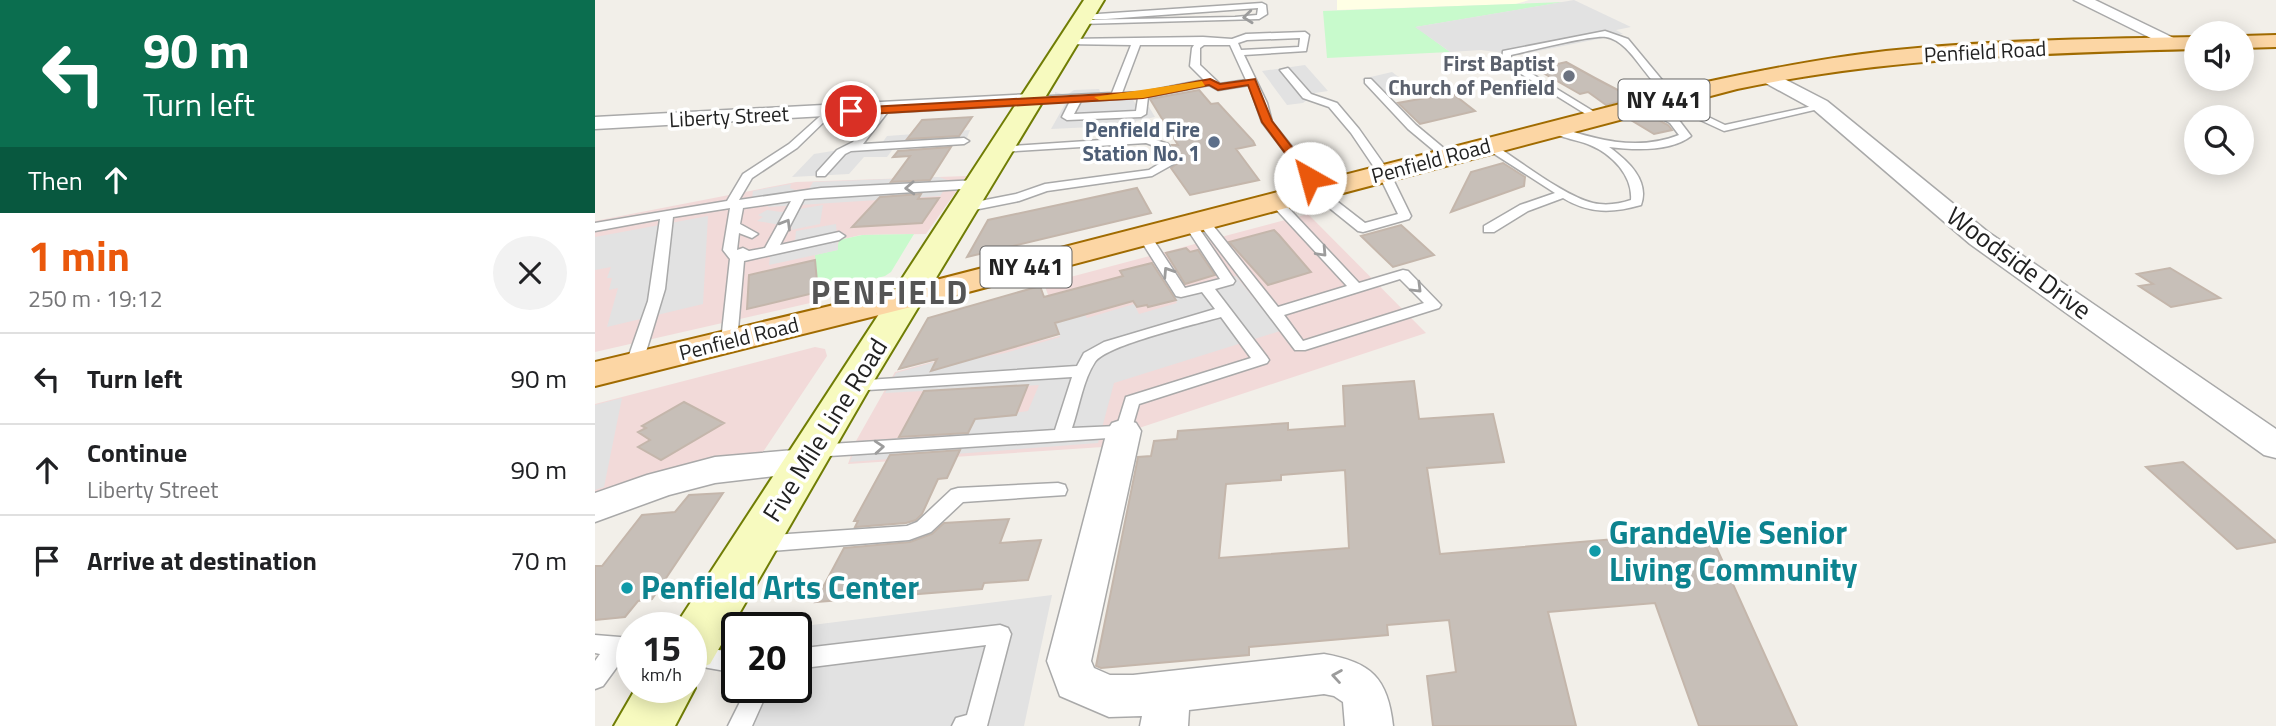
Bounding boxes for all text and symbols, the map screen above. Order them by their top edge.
one-way arrow [1242,10,1254,25]
text: 90 m [143,12,250,87]
map controls [2184,21,2254,175]
button: sound [2184,21,2254,91]
icon: left [28,28,119,119]
street label: Penfield Road [1923,32,2047,70]
place label: First Baptist Church of Penfield [1388,47,1555,103]
marker: First Baptist Church of Penfield [1561,68,1577,84]
text: Turn left [143,80,255,128]
road number: NY 441 [1619,80,1709,120]
pin [821,81,881,141]
icon: arrive [832,92,870,130]
street label: Liberty Street [668,97,790,135]
button: search [2184,105,2254,175]
place label: Penfield Fire Station No. 1 [1082,113,1200,169]
street label: Penfield Road [1367,129,1494,191]
marker: Penfield Fire Station No. 1 [1206,134,1222,150]
position arrow [1273,141,1347,215]
text: Then [28,161,83,200]
icon: ahead [97,161,135,199]
one-way arrow [904,180,915,195]
street label: Woodside Drive [1939,197,2100,329]
one-way arrow [778,218,791,231]
text: 1 min [28,223,130,287]
button: close [493,236,567,310]
one-way arrow [1314,244,1327,257]
road number: NY 441 [981,246,1071,288]
district label: PENFIELD [811,267,969,317]
one-way arrow [1163,267,1176,280]
one-way arrow [1408,279,1421,292]
text: 250 m · 19:12 [28,281,163,316]
street label: Penfield Road [675,308,802,368]
street label: Five Mile Line Road [752,330,897,529]
text: Turn left [87,359,182,398]
text: 90 m [510,359,567,398]
icon: left [28,360,66,398]
text: Continue [87,433,187,472]
one-way arrow [874,440,885,455]
text: 90 m [510,450,567,489]
icon: ahead [28,451,66,489]
text: Liberty Street [87,472,218,507]
place label: GrandeVie Senior Living Community [1609,508,1858,593]
text: Arrive at destination [87,541,317,580]
text: 70 m [510,541,567,580]
icon: arrive [28,542,66,580]
marker: GrandeVie Senior Living Community [1587,543,1603,559]
place label: Penfield Arts Center [641,563,919,611]
marker: Penfield Arts Center [619,580,635,596]
speed limit sign: 20 [721,612,812,703]
text: 15 [642,621,681,675]
text: km/h [641,661,682,688]
one-way arrow [1331,669,1343,684]

